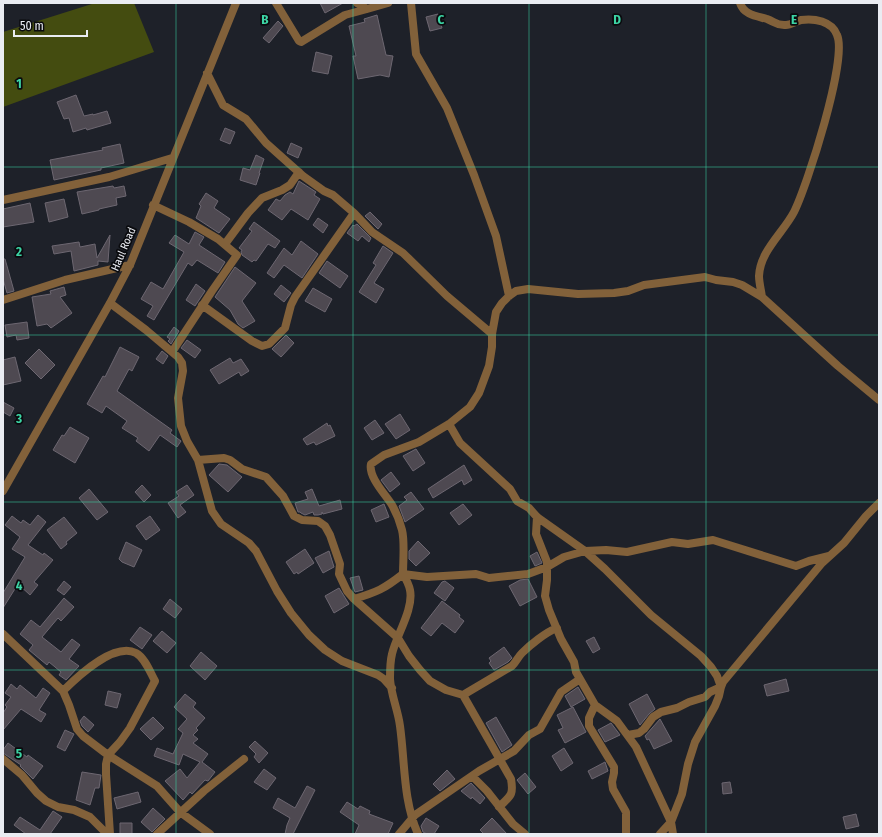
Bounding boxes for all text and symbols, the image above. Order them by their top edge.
scale bar [14,12,87,38]
text: B [261,12,269,27]
text: C [438,12,445,27]
text: D [613,12,621,27]
text: E [791,12,797,27]
text: 50 m [20,19,44,33]
text: 1 [16,76,22,91]
street label: Haul Road [108,225,138,273]
text: 2 [15,244,22,259]
text: 3 [15,411,22,426]
text: 4 [16,578,23,593]
text: 5 [16,746,22,761]

